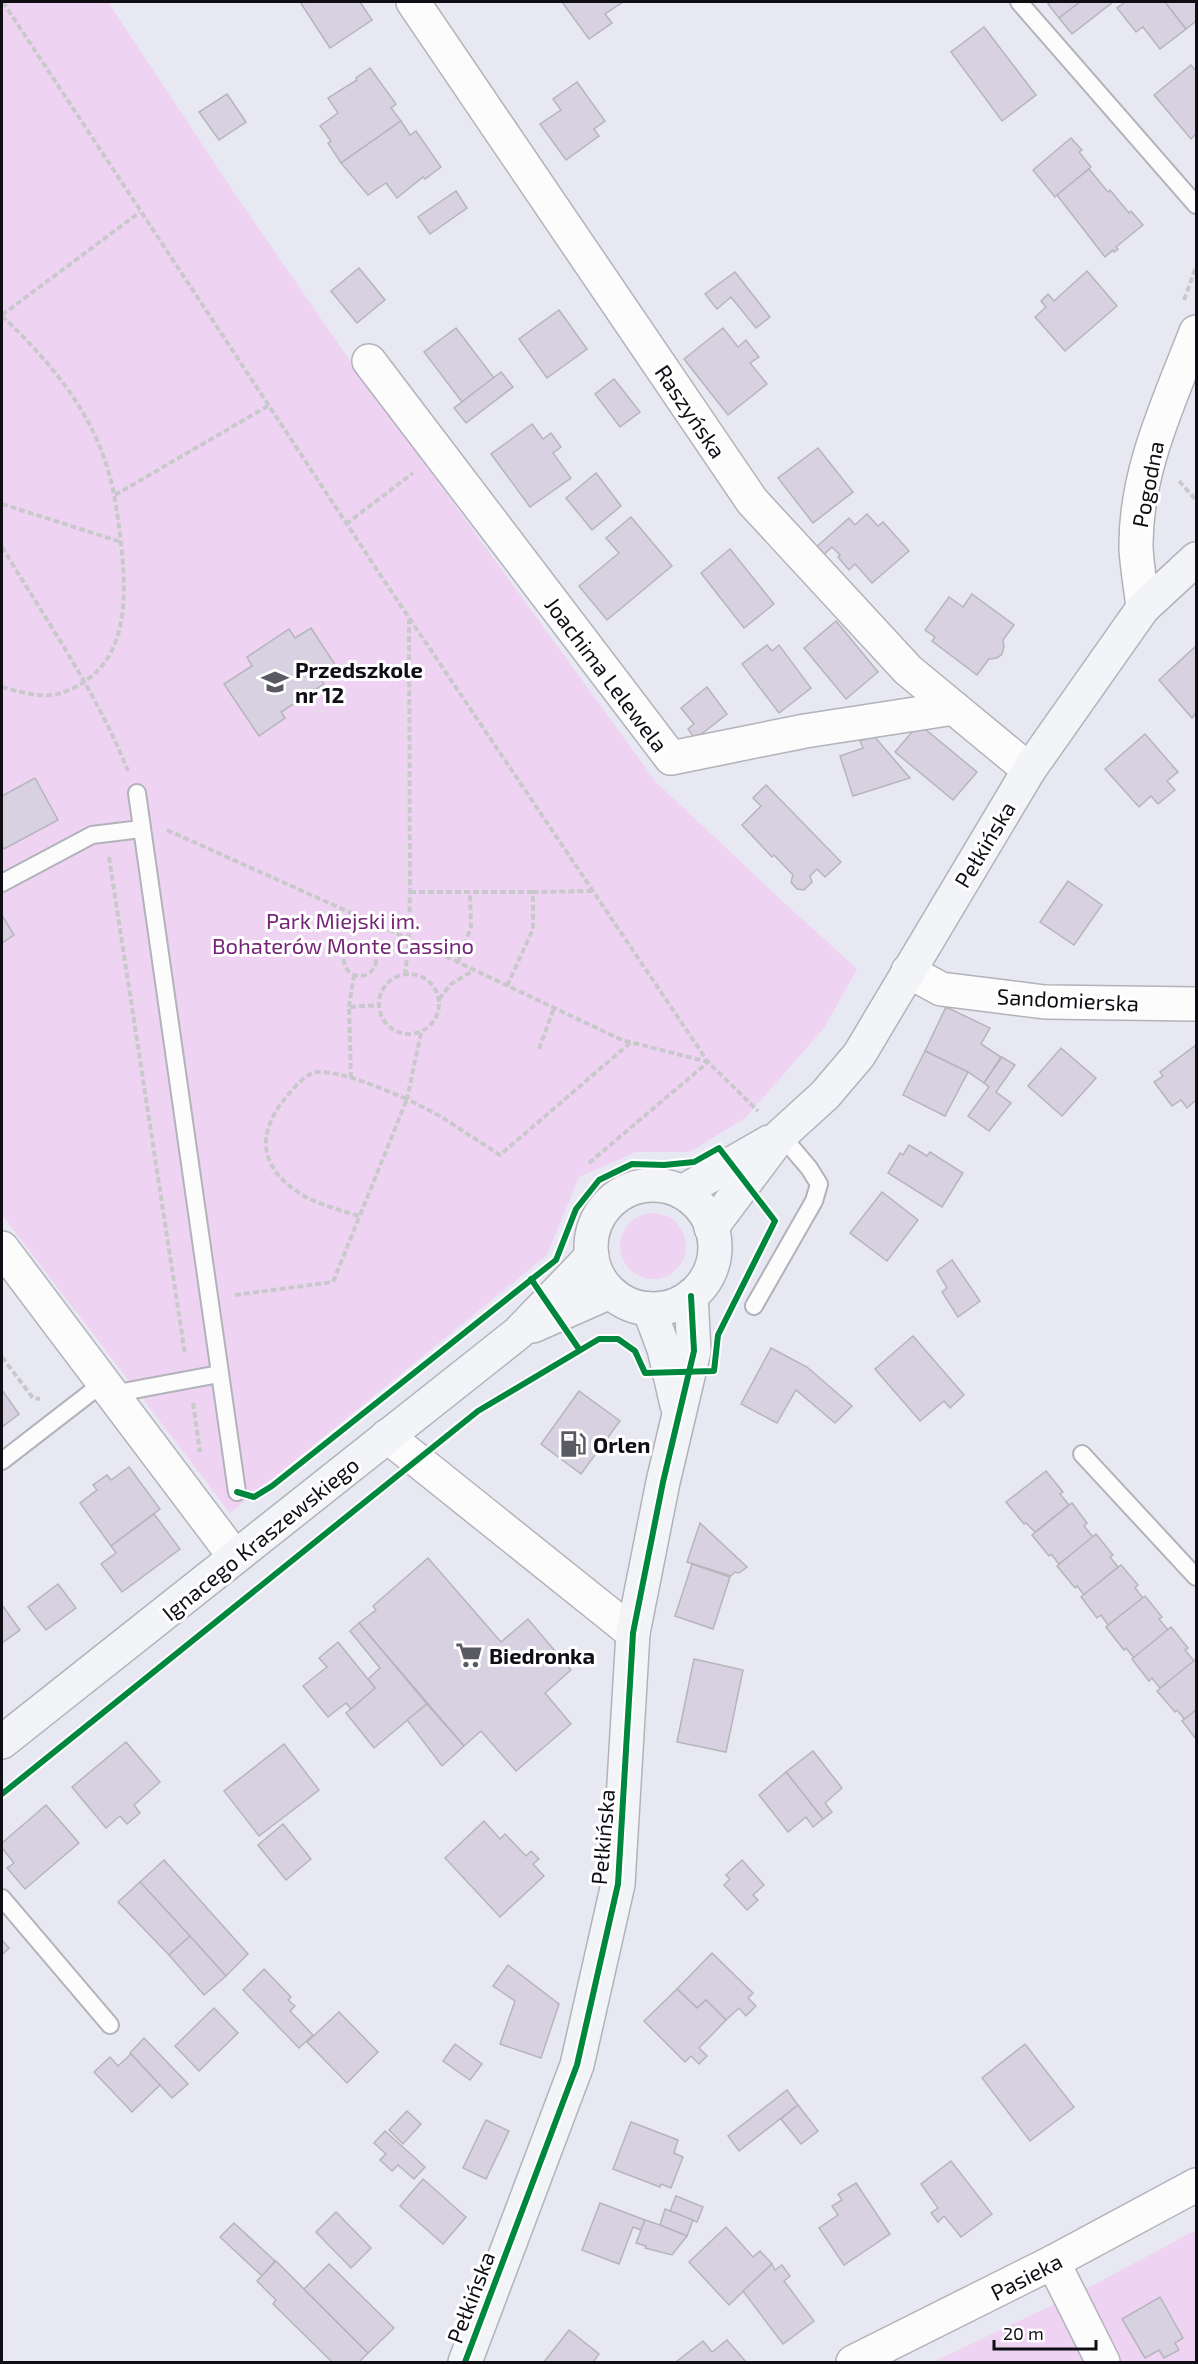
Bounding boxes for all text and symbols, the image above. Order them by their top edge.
street label: Raszyńska [650,359,732,463]
street label: Pogodna [1126,439,1168,529]
street label: Joachima Lelewela [540,591,674,757]
place label: Przedszkole nr 12 [295,656,423,707]
school or university icon: Przedszkole nr 12 [260,667,290,697]
street label: Pełkińska [948,796,1020,892]
park label: Park Miejski im. Bohaterów Monte Cassino [212,907,474,958]
street label: Sandomierska [996,982,1140,1016]
fuel station icon: Orlen [558,1429,588,1459]
place label: Orlen [593,1431,650,1457]
street label: Ignacego Kraszewskiego [156,1451,364,1625]
supermarket icon: Biedronka [454,1640,484,1670]
place label: Biedronka [489,1642,595,1668]
street label: Pełkińska [585,1788,619,1886]
street label: Pasieka [986,2247,1066,2305]
street label: Pełkińska [441,2248,499,2346]
scale bar [994,2313,1096,2351]
text: 20 m [1003,2322,1044,2344]

